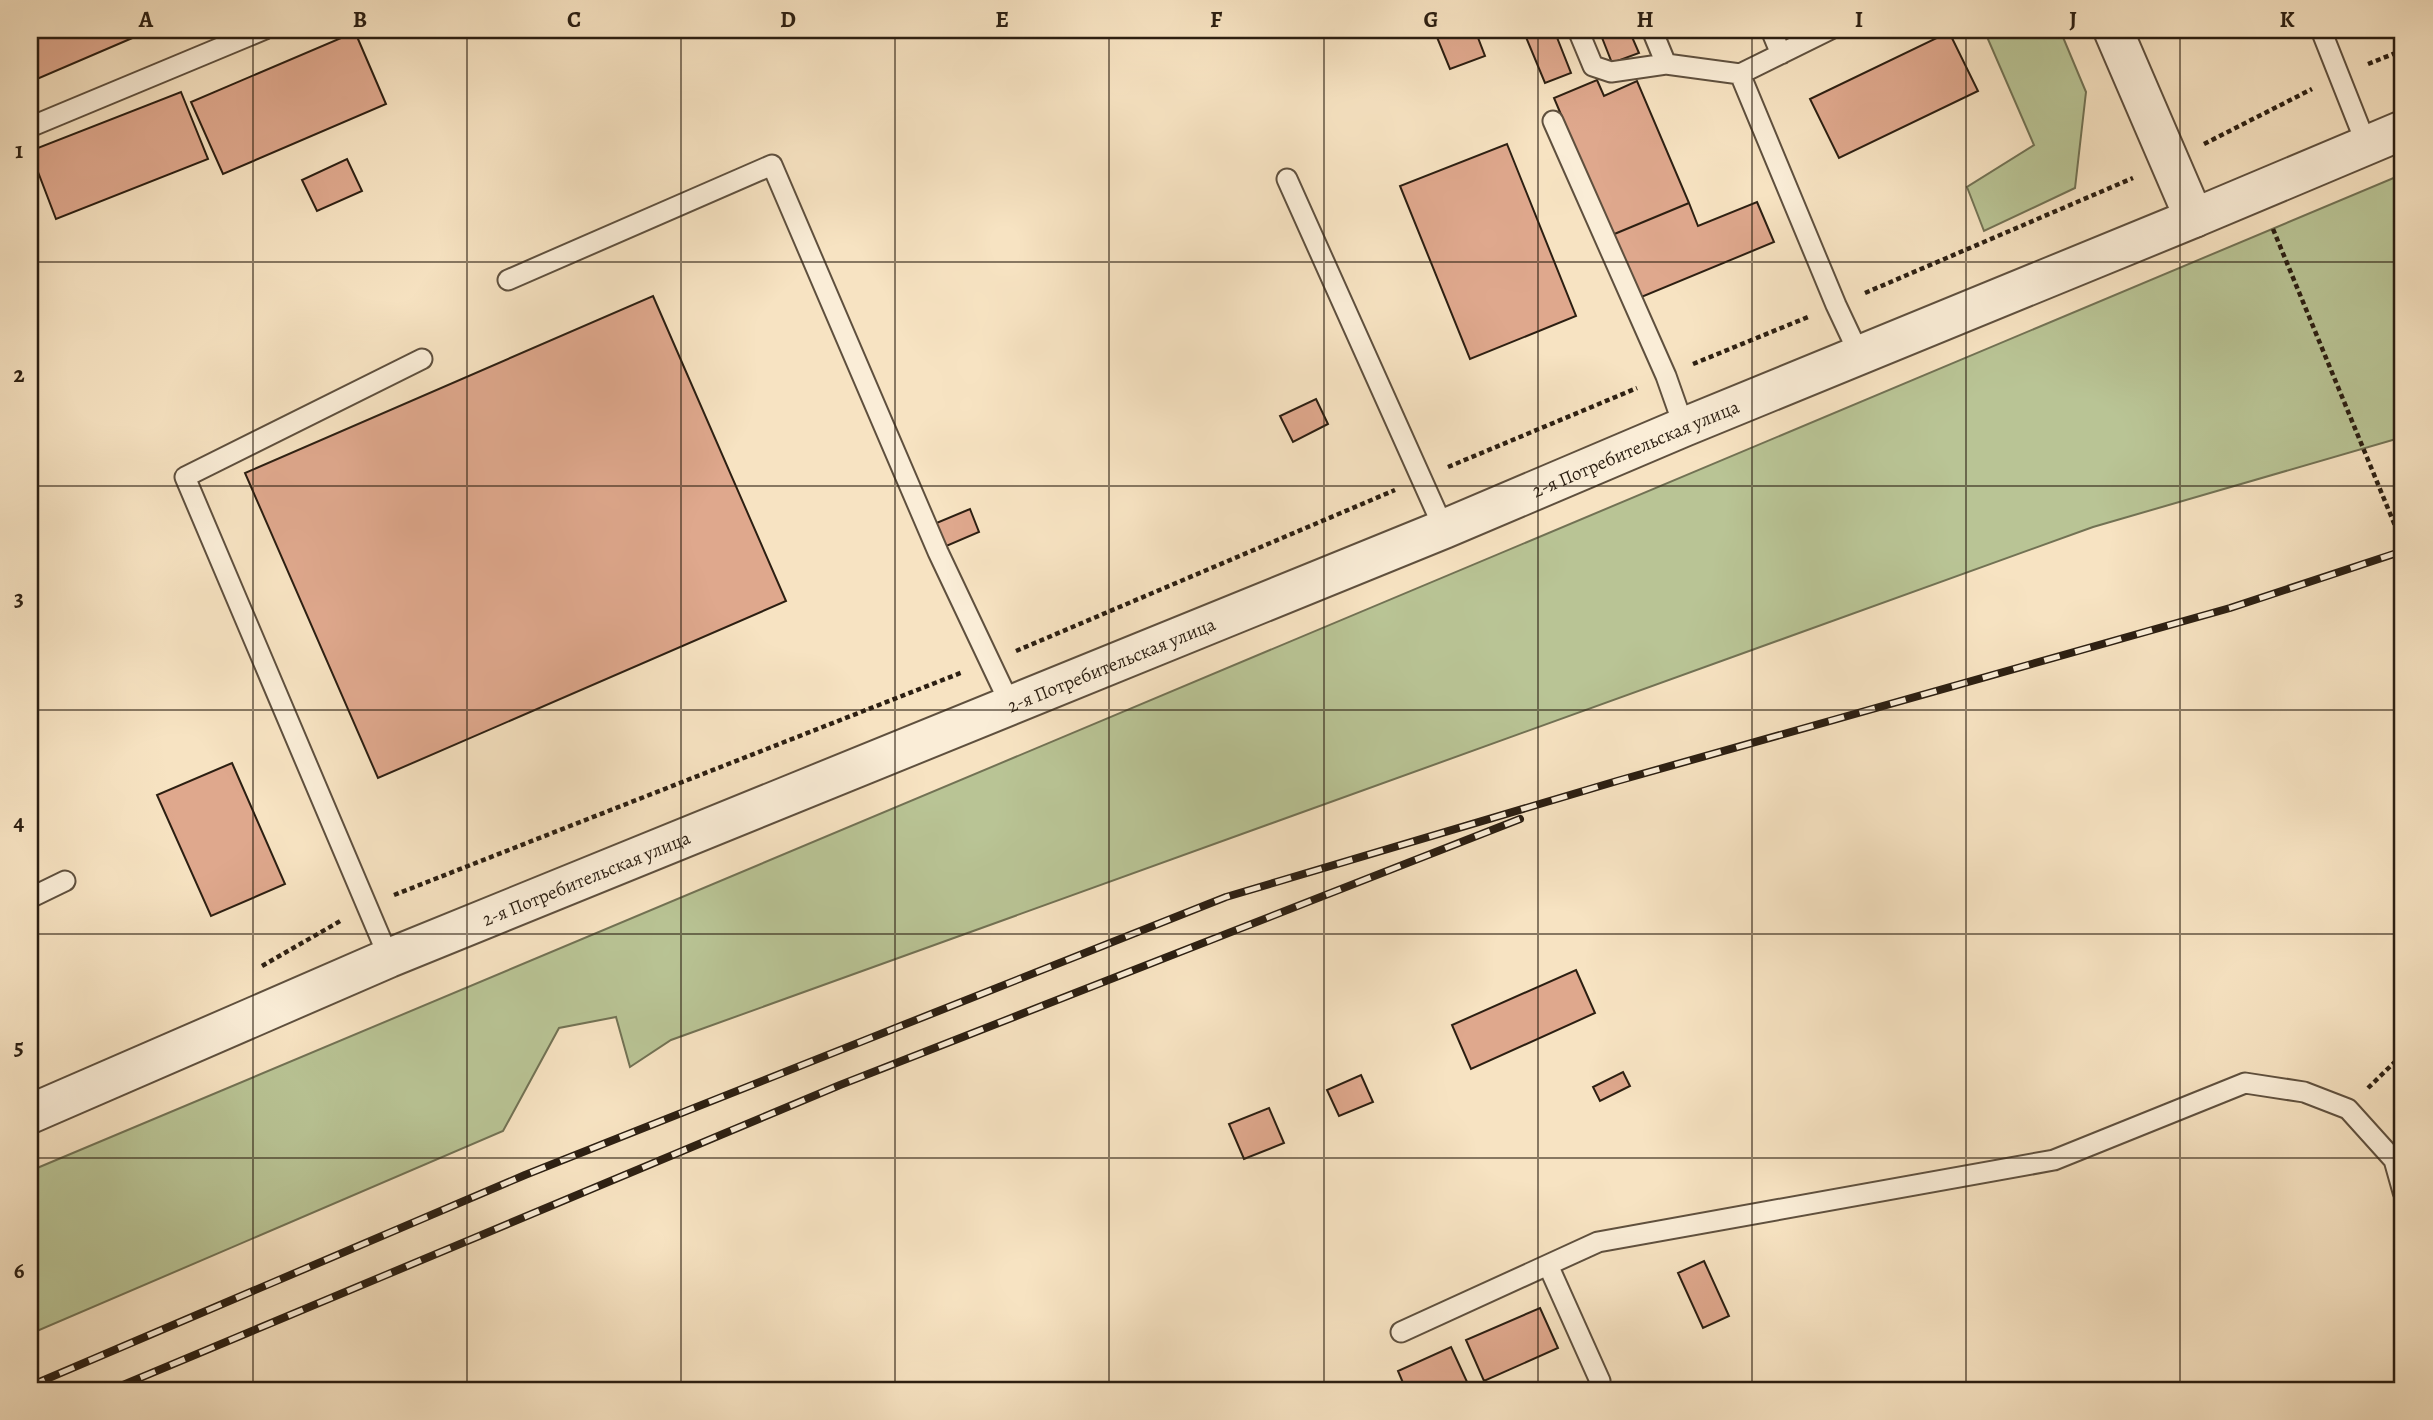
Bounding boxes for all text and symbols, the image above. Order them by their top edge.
text: A [138,4,154,35]
text: B [353,4,367,35]
text: C [567,4,581,35]
text: D [780,4,796,35]
text: E [995,4,1009,35]
text: F [1210,4,1223,35]
text: G [1423,4,1439,35]
text: H [1636,4,1654,35]
text: I [1855,4,1863,35]
text: J [2069,4,2077,35]
text: K [2279,4,2295,35]
text: 1 [15,135,23,166]
text: 2 [13,359,25,390]
street label: 2-я Потребительская улица [1528,394,1743,504]
text: 3 [14,583,24,614]
street label: 2-я Потребительская улица [1003,611,1220,719]
text: 4 [14,807,25,838]
street label: 2-я Потребительская улица [478,825,695,933]
text: 5 [14,1031,24,1062]
text: 6 [14,1255,25,1286]

